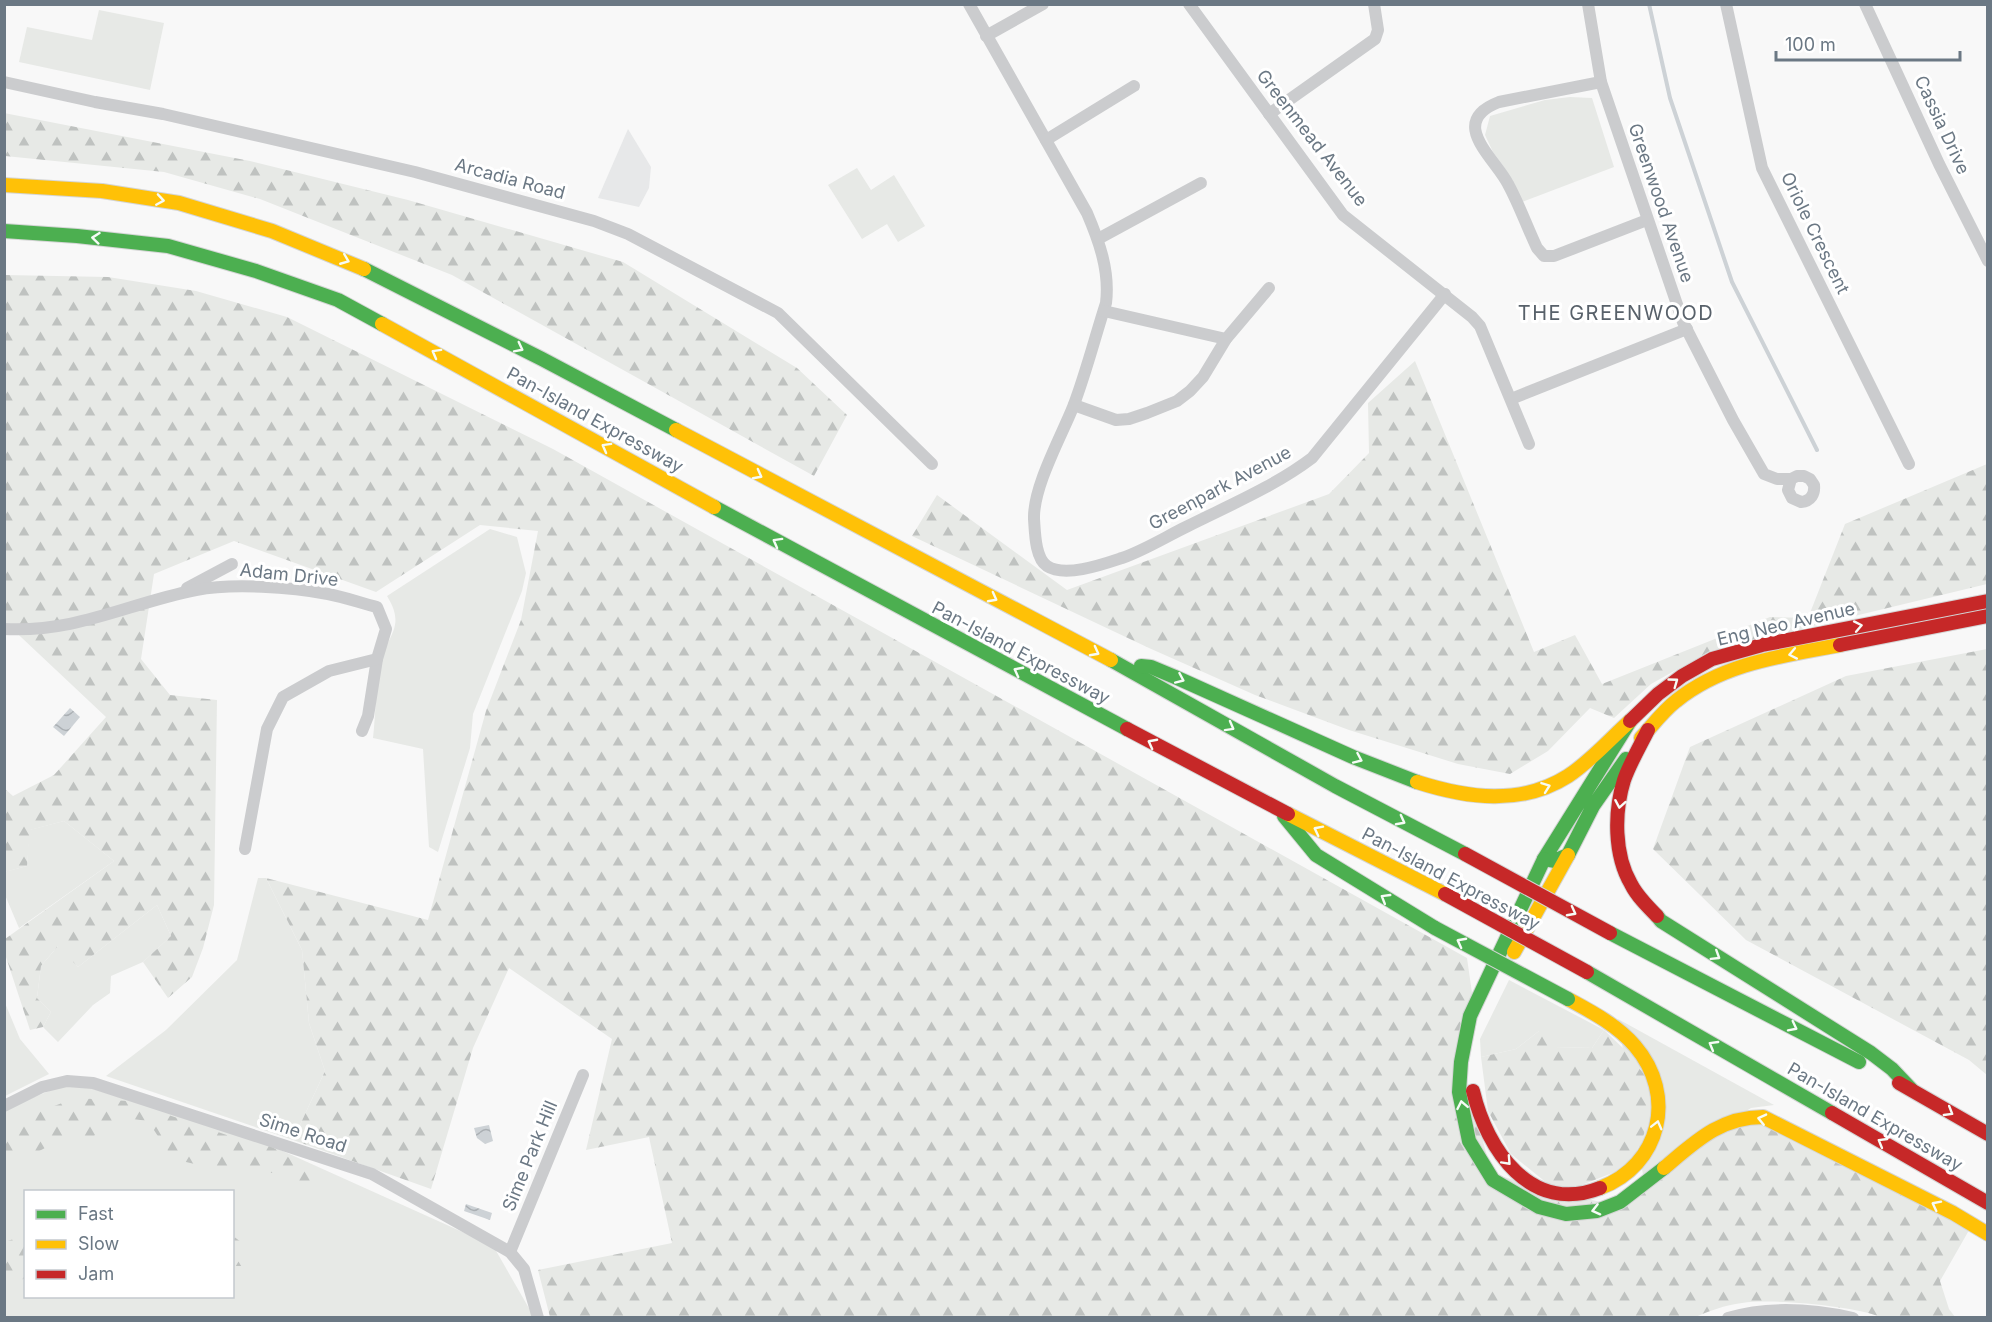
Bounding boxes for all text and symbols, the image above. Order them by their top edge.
scale bar [1776,24,1960,62]
text: 100 m [1785,34,1836,55]
street label: Greenmead Avenue [1253,65,1372,210]
street label: Cassia Drive [1910,72,1974,177]
street label: Greenwood Avenue [1624,121,1699,285]
street label: Arcadia Road [453,154,568,203]
street label: Oriole Crescent [1777,168,1854,297]
one-way arrow [155,193,165,205]
one-way arrow [91,232,101,245]
one-way arrow [339,253,350,265]
district label: THE GREENWOOD [1518,301,1714,325]
one-way arrow [513,340,524,352]
one-way arrow [431,349,442,360]
street label: Pan-Island Expressway [503,362,687,477]
street label: Greenpark Avenue [1145,441,1294,534]
one-way arrow [602,443,612,454]
one-way arrow [752,467,763,479]
one-way arrow [772,538,783,549]
street label: Adam Drive [239,559,339,590]
one-way arrow [986,591,997,602]
street label: Pan-Island Expressway [929,597,1114,708]
street label: Eng Neo Avenue [1715,597,1857,650]
one-way arrow [1853,620,1863,633]
one-way arrow [1089,645,1100,656]
one-way arrow [1788,647,1798,660]
one-way arrow [1014,667,1024,678]
one-way arrow [1174,672,1185,684]
one-way arrow [1667,678,1678,689]
one-way arrow [1224,720,1234,731]
one-way arrow [1148,739,1159,750]
one-way arrow [1352,752,1363,764]
one-way arrow [1540,781,1550,794]
one-way arrow [1614,798,1627,808]
one-way arrow [1395,813,1406,825]
street label: Pan-Island Expressway [1359,823,1544,934]
one-way arrow [1314,826,1325,837]
one-way arrow [1381,893,1391,905]
one-way arrow [1566,905,1576,916]
one-way arrow [1457,938,1467,949]
one-way arrow [1710,948,1720,960]
one-way arrow [1787,1020,1797,1031]
one-way arrow [1709,1040,1719,1052]
street label: Pan-Island Expressway [1784,1058,1966,1175]
street label: Sime Park Hill [498,1098,561,1214]
one-way arrow [1456,1100,1469,1110]
one-way arrow [1943,1104,1953,1116]
street label: Sime Road [257,1109,350,1157]
one-way arrow [1757,1114,1767,1127]
one-way arrow [1650,1120,1663,1130]
one-way arrow [1878,1138,1888,1149]
one-way arrow [1500,1155,1511,1165]
legend [24,1190,234,1298]
one-way arrow [1932,1201,1943,1212]
one-way arrow [1591,1202,1601,1215]
text: Fast [78,1203,114,1224]
text: Slow [78,1233,119,1254]
text: Jam [78,1263,114,1284]

